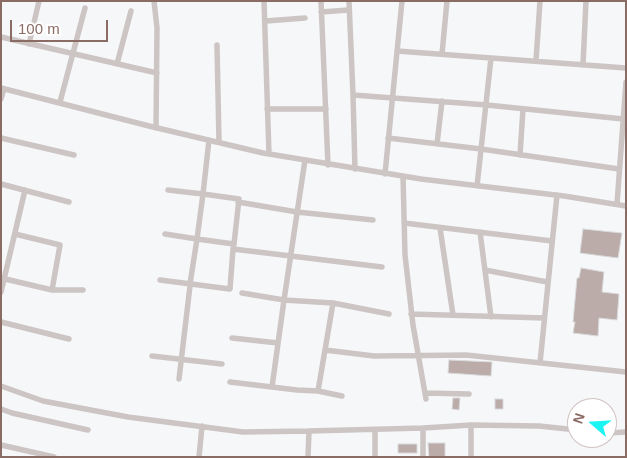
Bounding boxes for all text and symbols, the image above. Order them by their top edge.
scale bar [12,10,110,42]
text: 100 m [18,20,60,37]
north arrow [567,398,617,448]
text: N [570,411,588,426]

